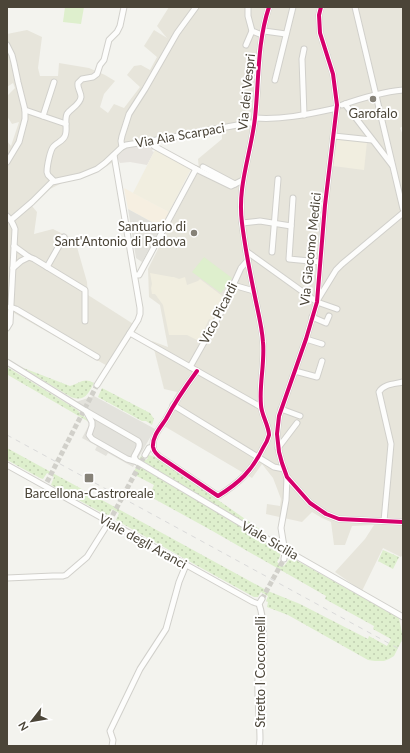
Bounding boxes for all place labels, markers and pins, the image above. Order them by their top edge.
marker: Garofalo [368,94,378,104]
place label: Garofalo [348,105,398,121]
place label: Santuario di Sant'Antonio di Padova [55,218,186,249]
marker: Santuario di Sant'Antonio di Padova [189,228,199,238]
marker: Barcellona-Castroreale [83,472,95,484]
place label: Barcellona-Castroreale [24,485,154,501]

